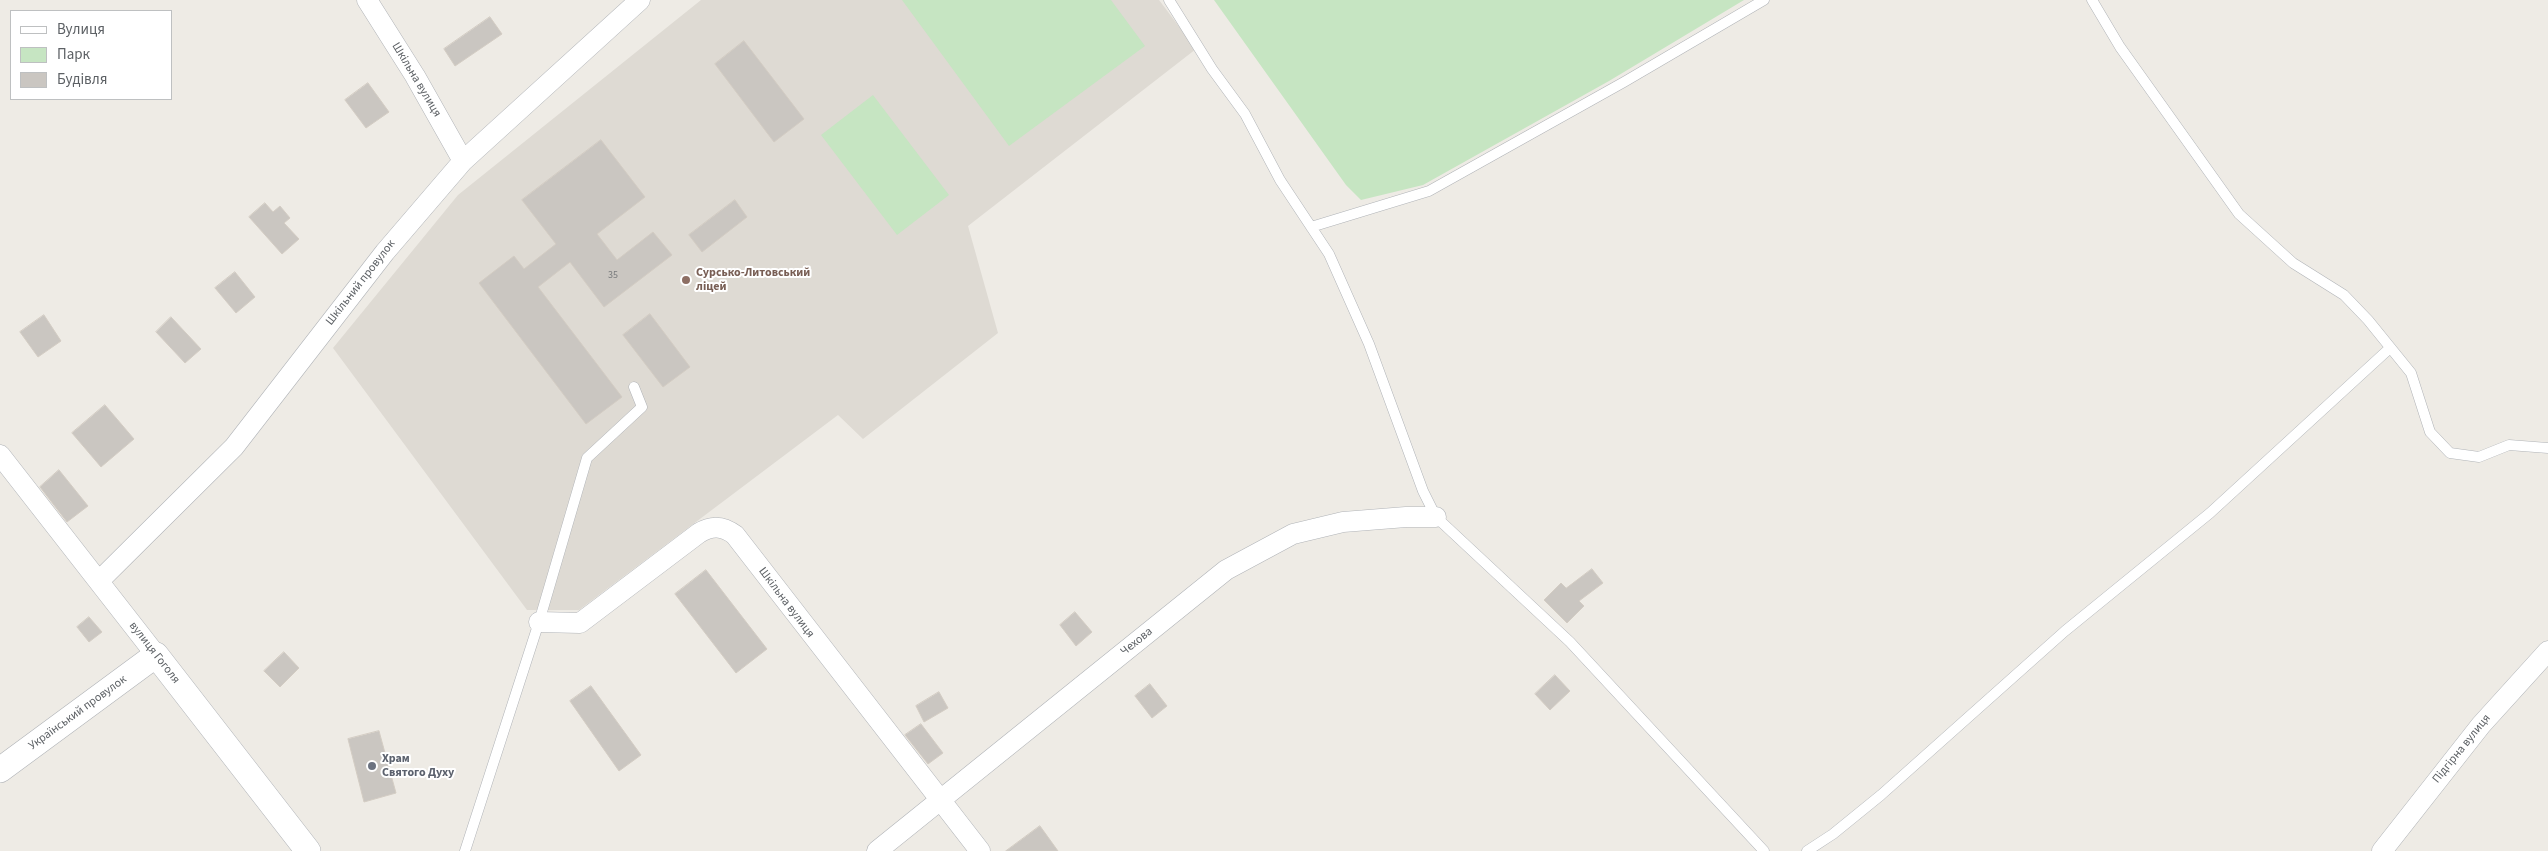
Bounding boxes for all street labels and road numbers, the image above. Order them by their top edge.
street label: Шкільна вулиця [388,40,444,120]
street label: Шкільний провулок [323,237,399,329]
street label: Шкільна вулиця [755,565,817,641]
street label: вулиця Гоголя [125,619,183,687]
street label: Чехова [1118,625,1156,659]
street label: Український провулок [26,673,130,753]
street label: Підгірна вулиця [2430,712,2494,786]

